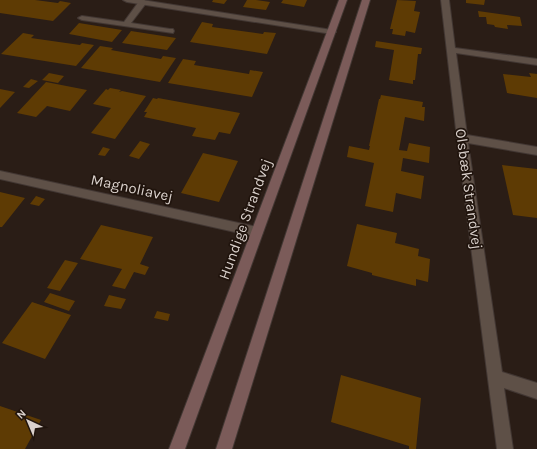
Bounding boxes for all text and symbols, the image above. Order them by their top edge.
street label: Olsbæk Strandvej [452,128,486,250]
street label: Hundige Strandvej [215,156,275,282]
street label: Magnoliavej [89,171,175,205]
north arrow [8,401,48,441]
text: N [14,407,29,422]

